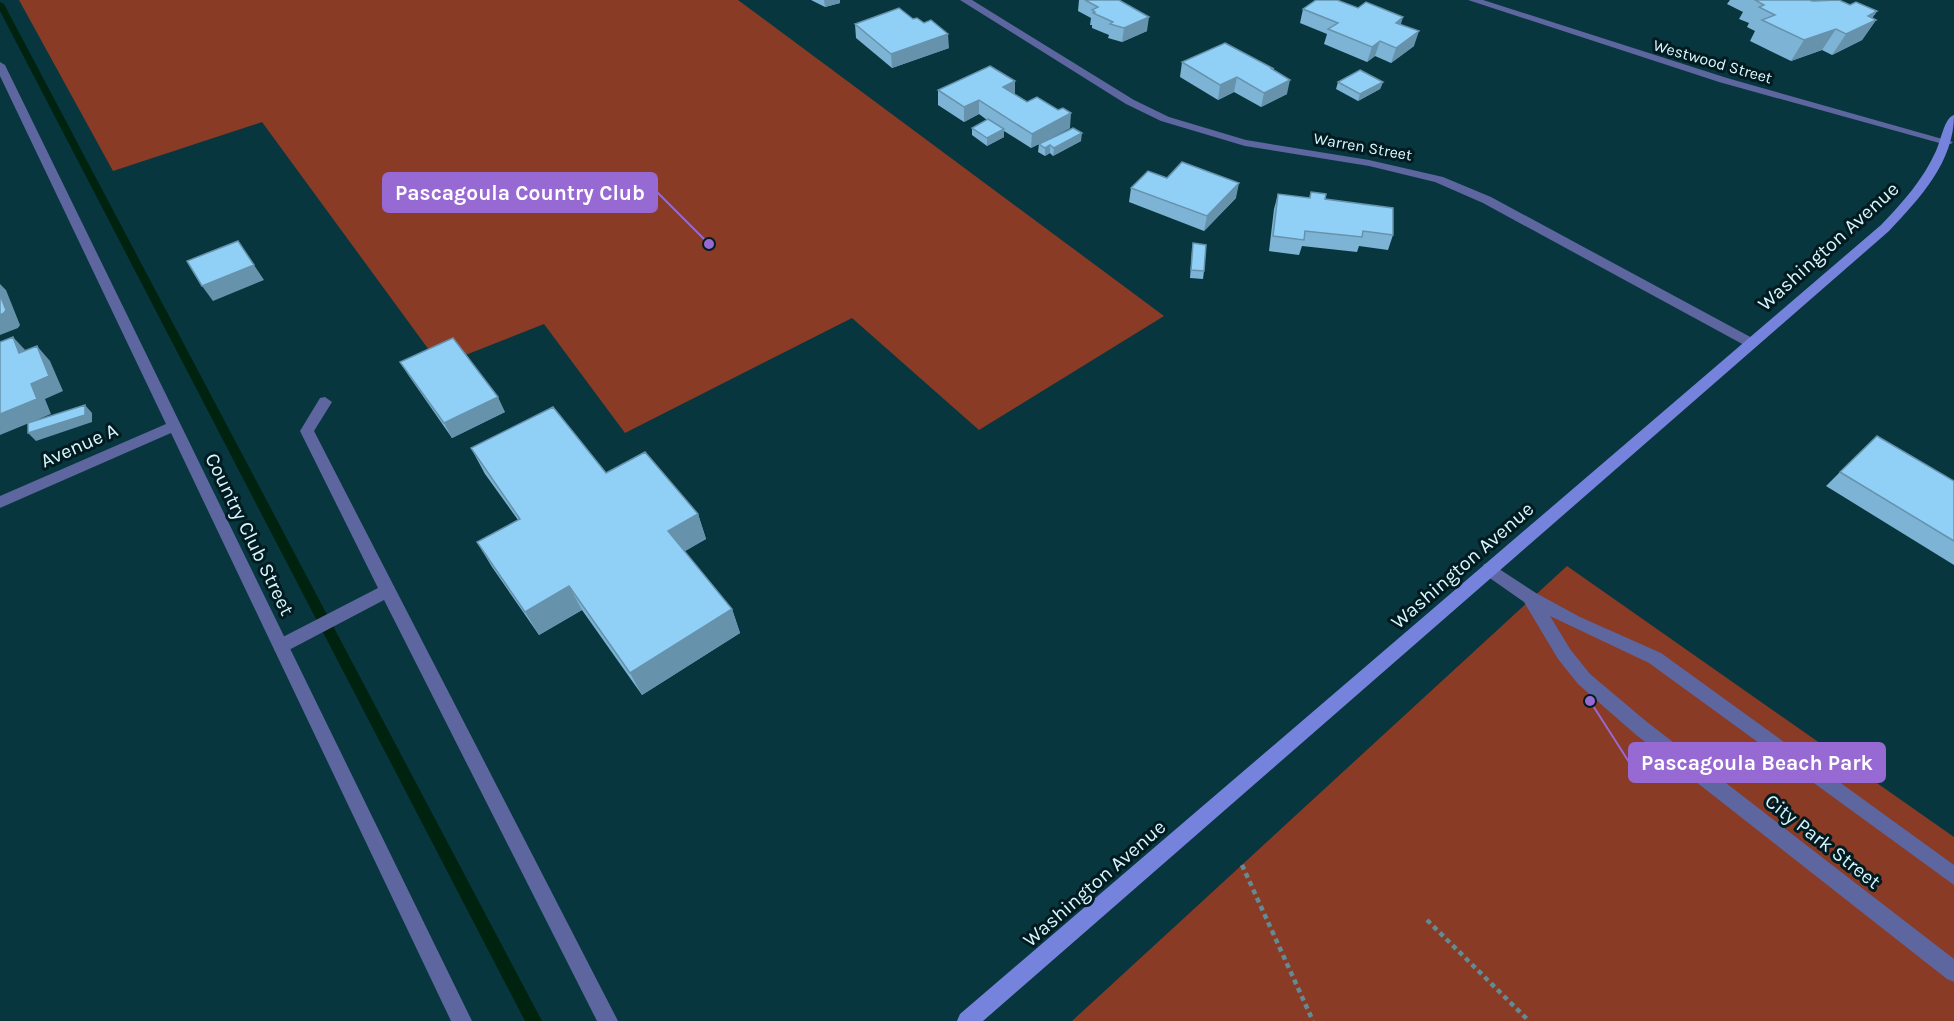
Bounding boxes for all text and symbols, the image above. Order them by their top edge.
street label: Westwood Street [1651,35,1774,88]
street label: Warren Street [1312,128,1414,165]
callout: Pascagoula Country Club [383,173,657,212]
street label: Washington Avenue [1753,177,1903,316]
text: Pascagoula Country Club [395,181,645,205]
street label: Avenue A [37,418,121,473]
street label: Country Club Street [200,449,299,620]
street label: Washington Avenue [1386,497,1538,634]
callout: Pascagoula Beach Park [1629,743,1885,782]
text: Pascagoula Beach Park [1641,751,1874,775]
street label: City Park Street [1760,789,1885,894]
street label: Washington Avenue [1018,815,1170,952]

